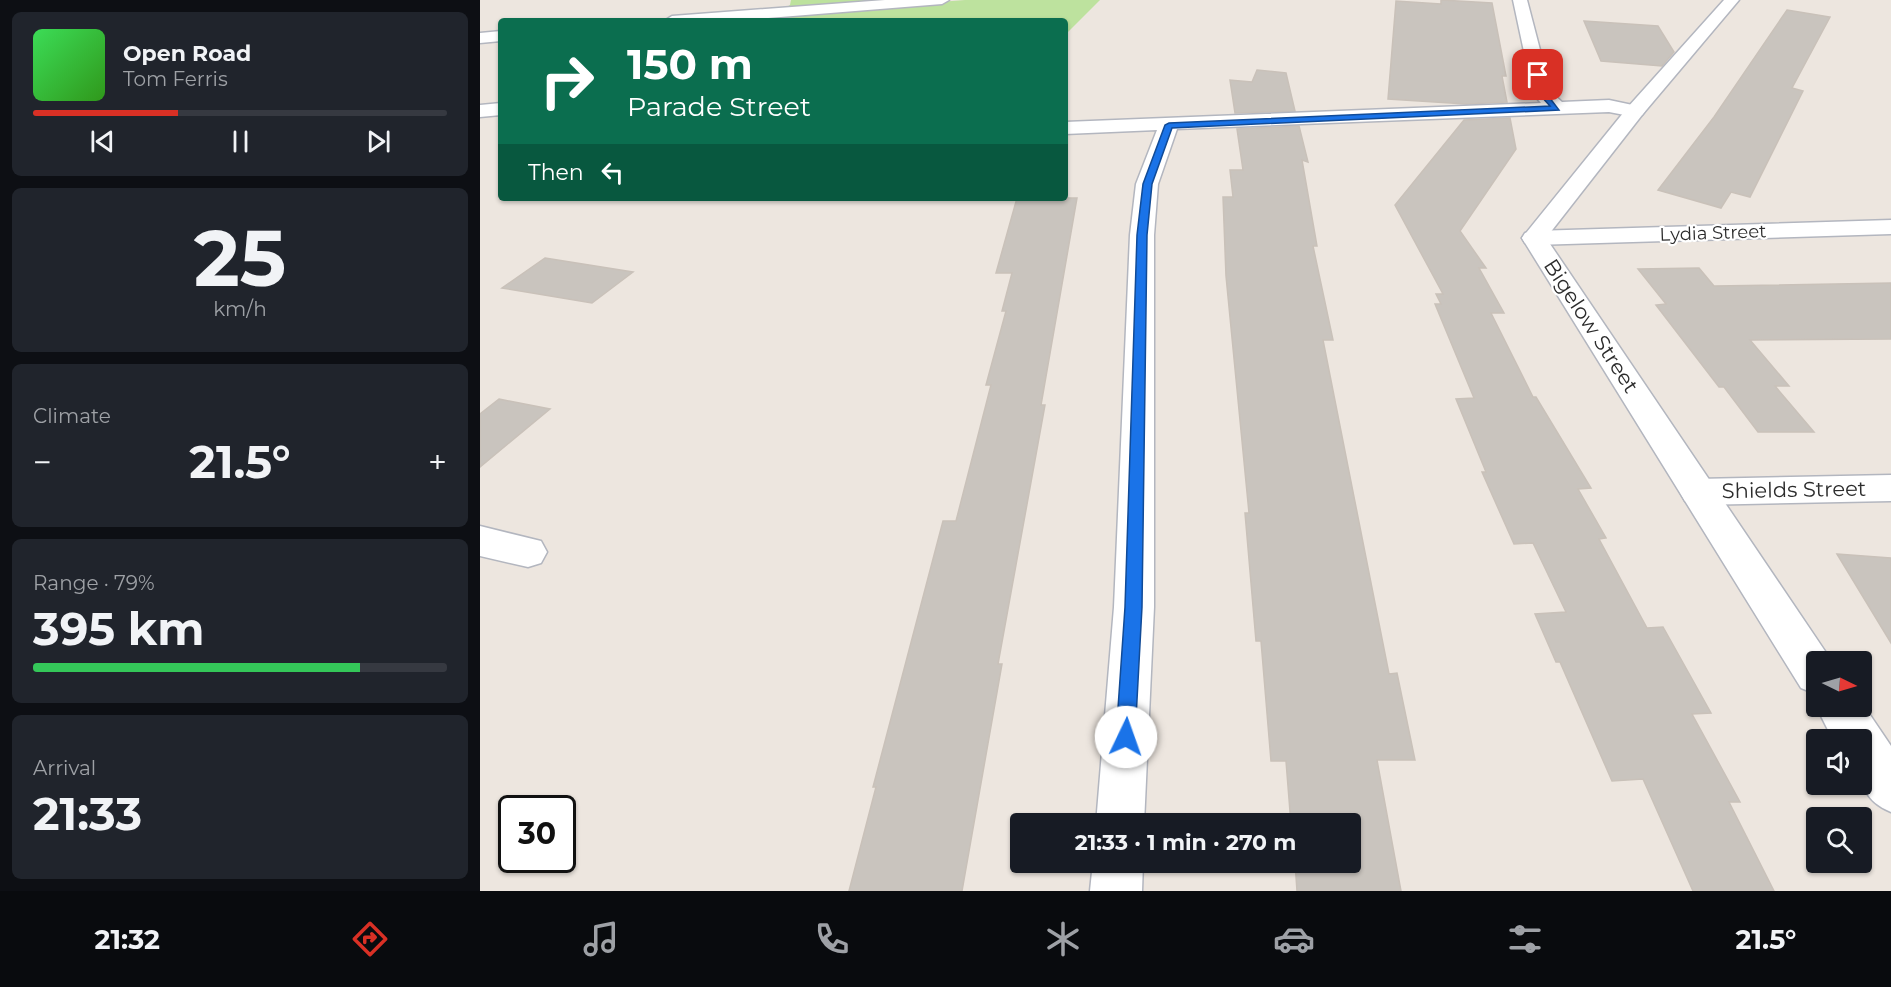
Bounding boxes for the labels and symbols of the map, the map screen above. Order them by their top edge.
pin [1512,49,1563,100]
street label: Lydia Street [1659,220,1767,246]
street label: Bigelow Street [1539,254,1644,397]
street label: Shields Street [1721,476,1866,503]
north arrow [1806,651,1872,717]
position arrow [1094,705,1158,769]
speed limit sign: 30 [498,795,576,873]

